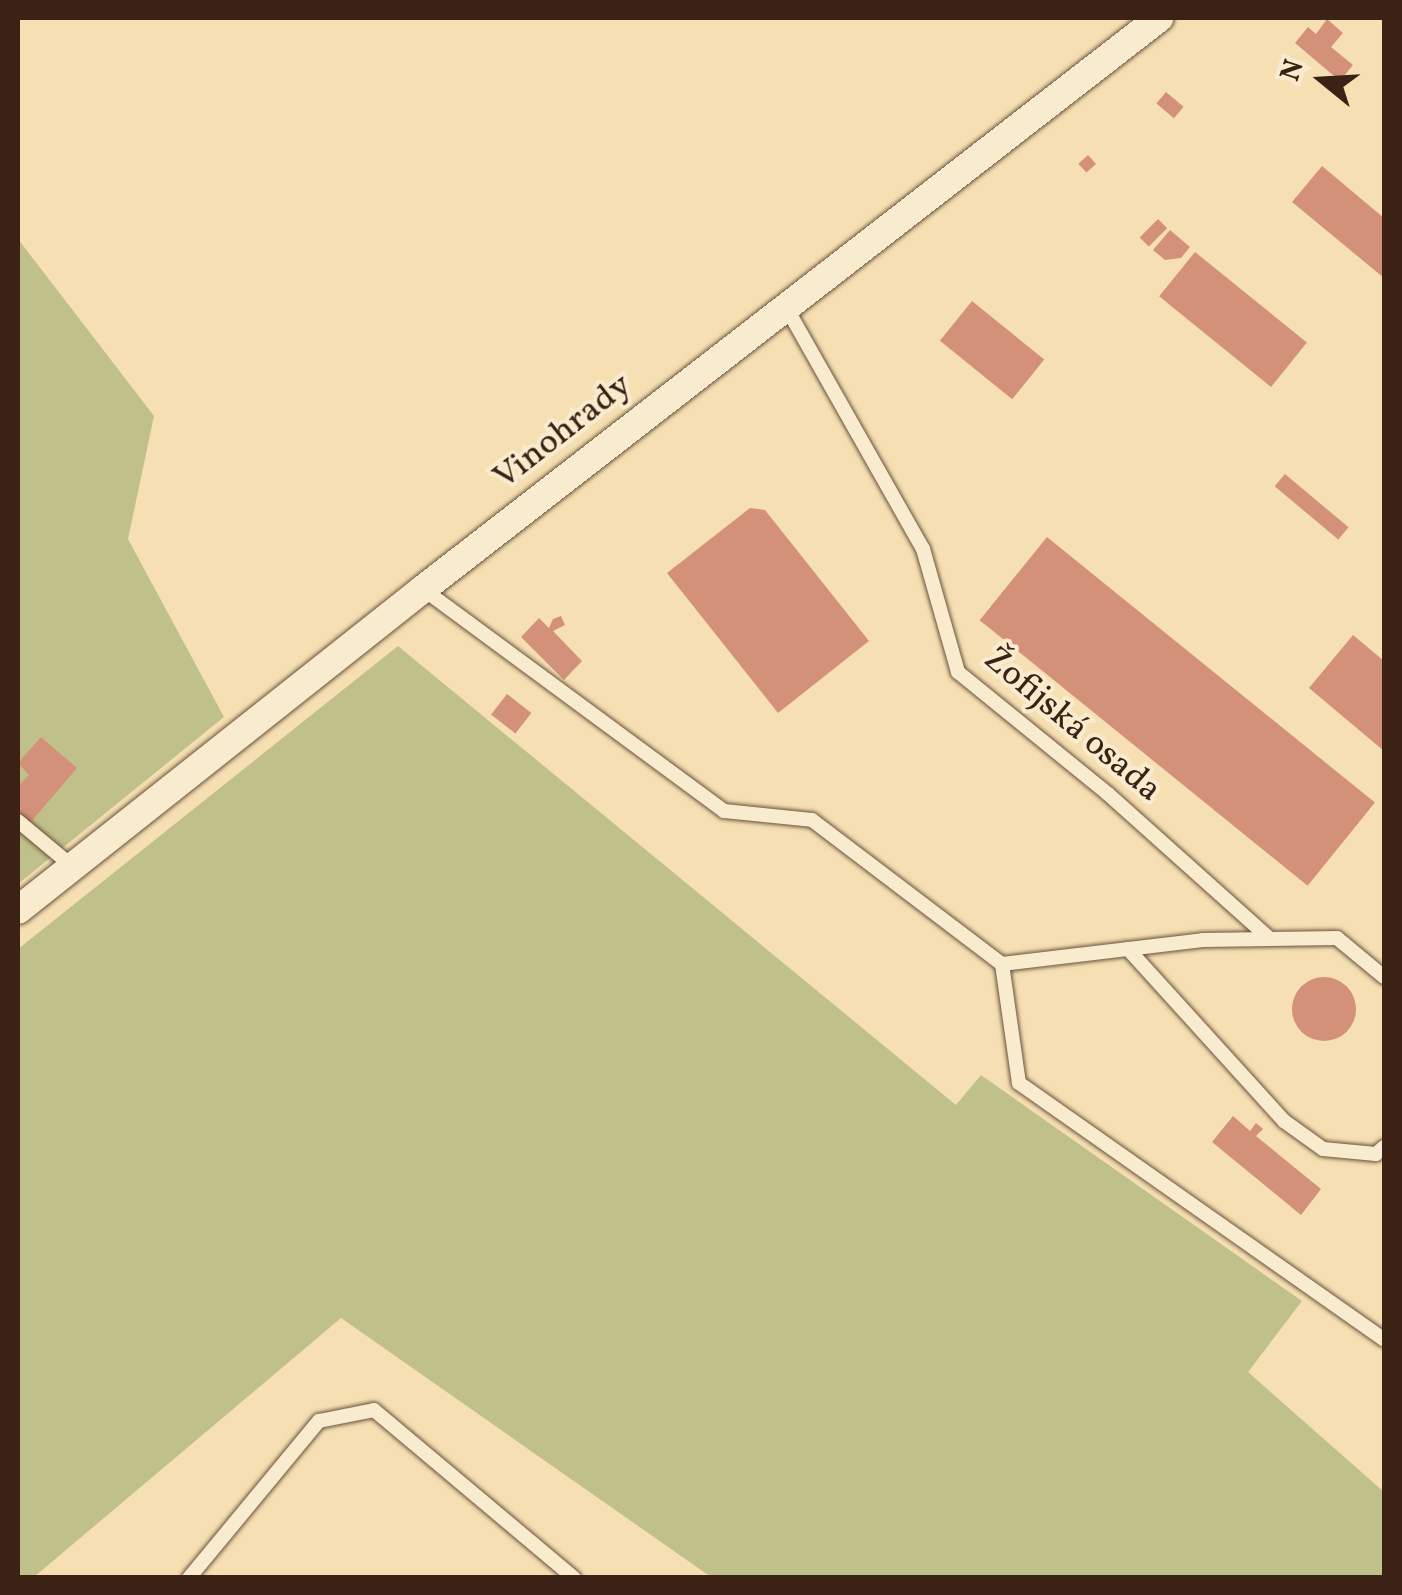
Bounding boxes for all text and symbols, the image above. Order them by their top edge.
north arrow [1272,30,1372,130]
text: N [1271,55,1315,86]
street label: Vinohrady [486,365,640,499]
street label: Žofijská osada [975,639,1169,811]

